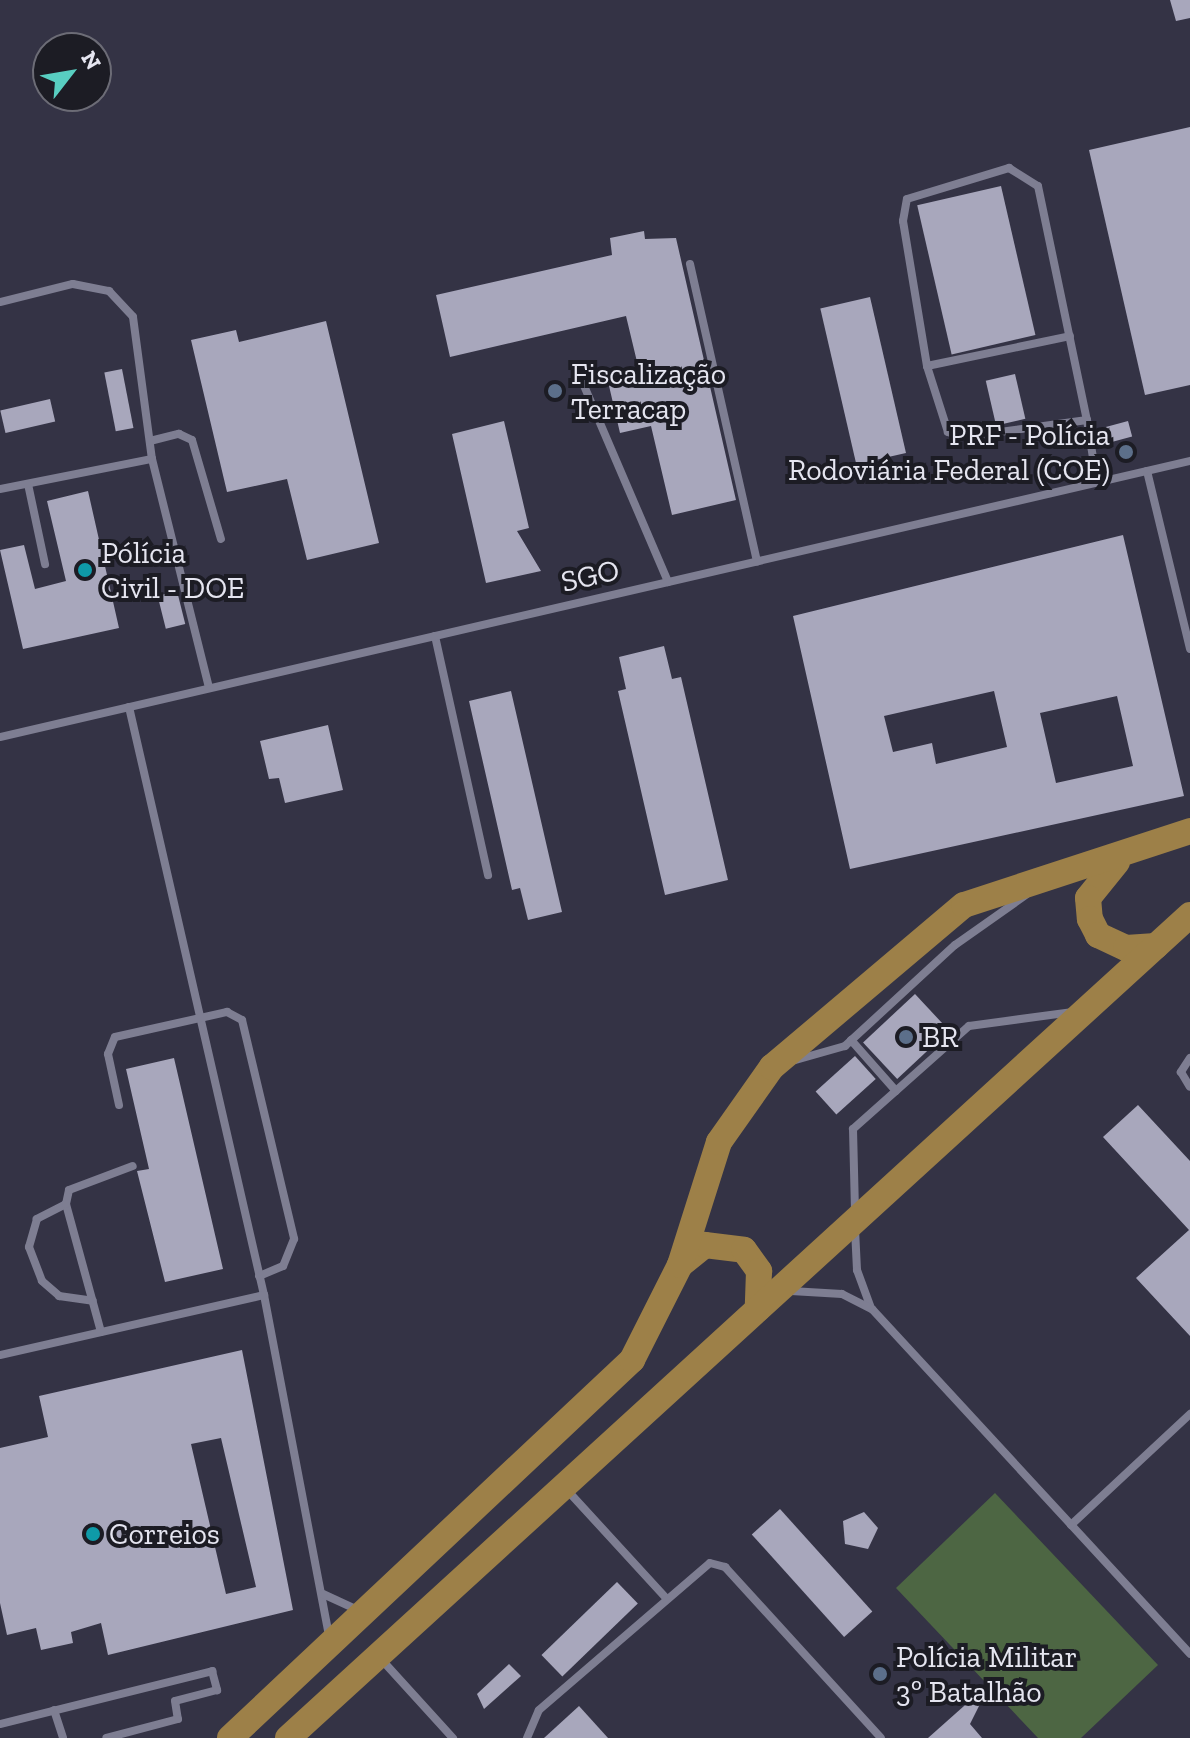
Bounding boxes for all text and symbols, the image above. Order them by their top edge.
north arrow [32,32,112,112]
text: N [75,46,107,75]
place label: Fiscalização Terracap [571,356,726,426]
marker: Fiscalização Terracap [546,382,564,400]
place label: PRF - Polícia Rodoviária Federal (COE) [788,417,1110,488]
marker: PRF - Polícia Rodoviária Federal (COE) [1117,443,1135,461]
place label: Pólícia Civil - DOE [101,535,244,606]
street label: SGO [557,552,623,600]
marker: Pólícia Civil - DOE [76,561,94,579]
place label: BR [922,1019,959,1055]
marker: BR [897,1028,915,1046]
place label: Correios [109,1516,220,1552]
marker: Correios [84,1525,102,1543]
place label: Polícia Militar 3º Batalhão [896,1639,1077,1710]
marker: Polícia Militar 3º Batalhão [871,1665,889,1683]

